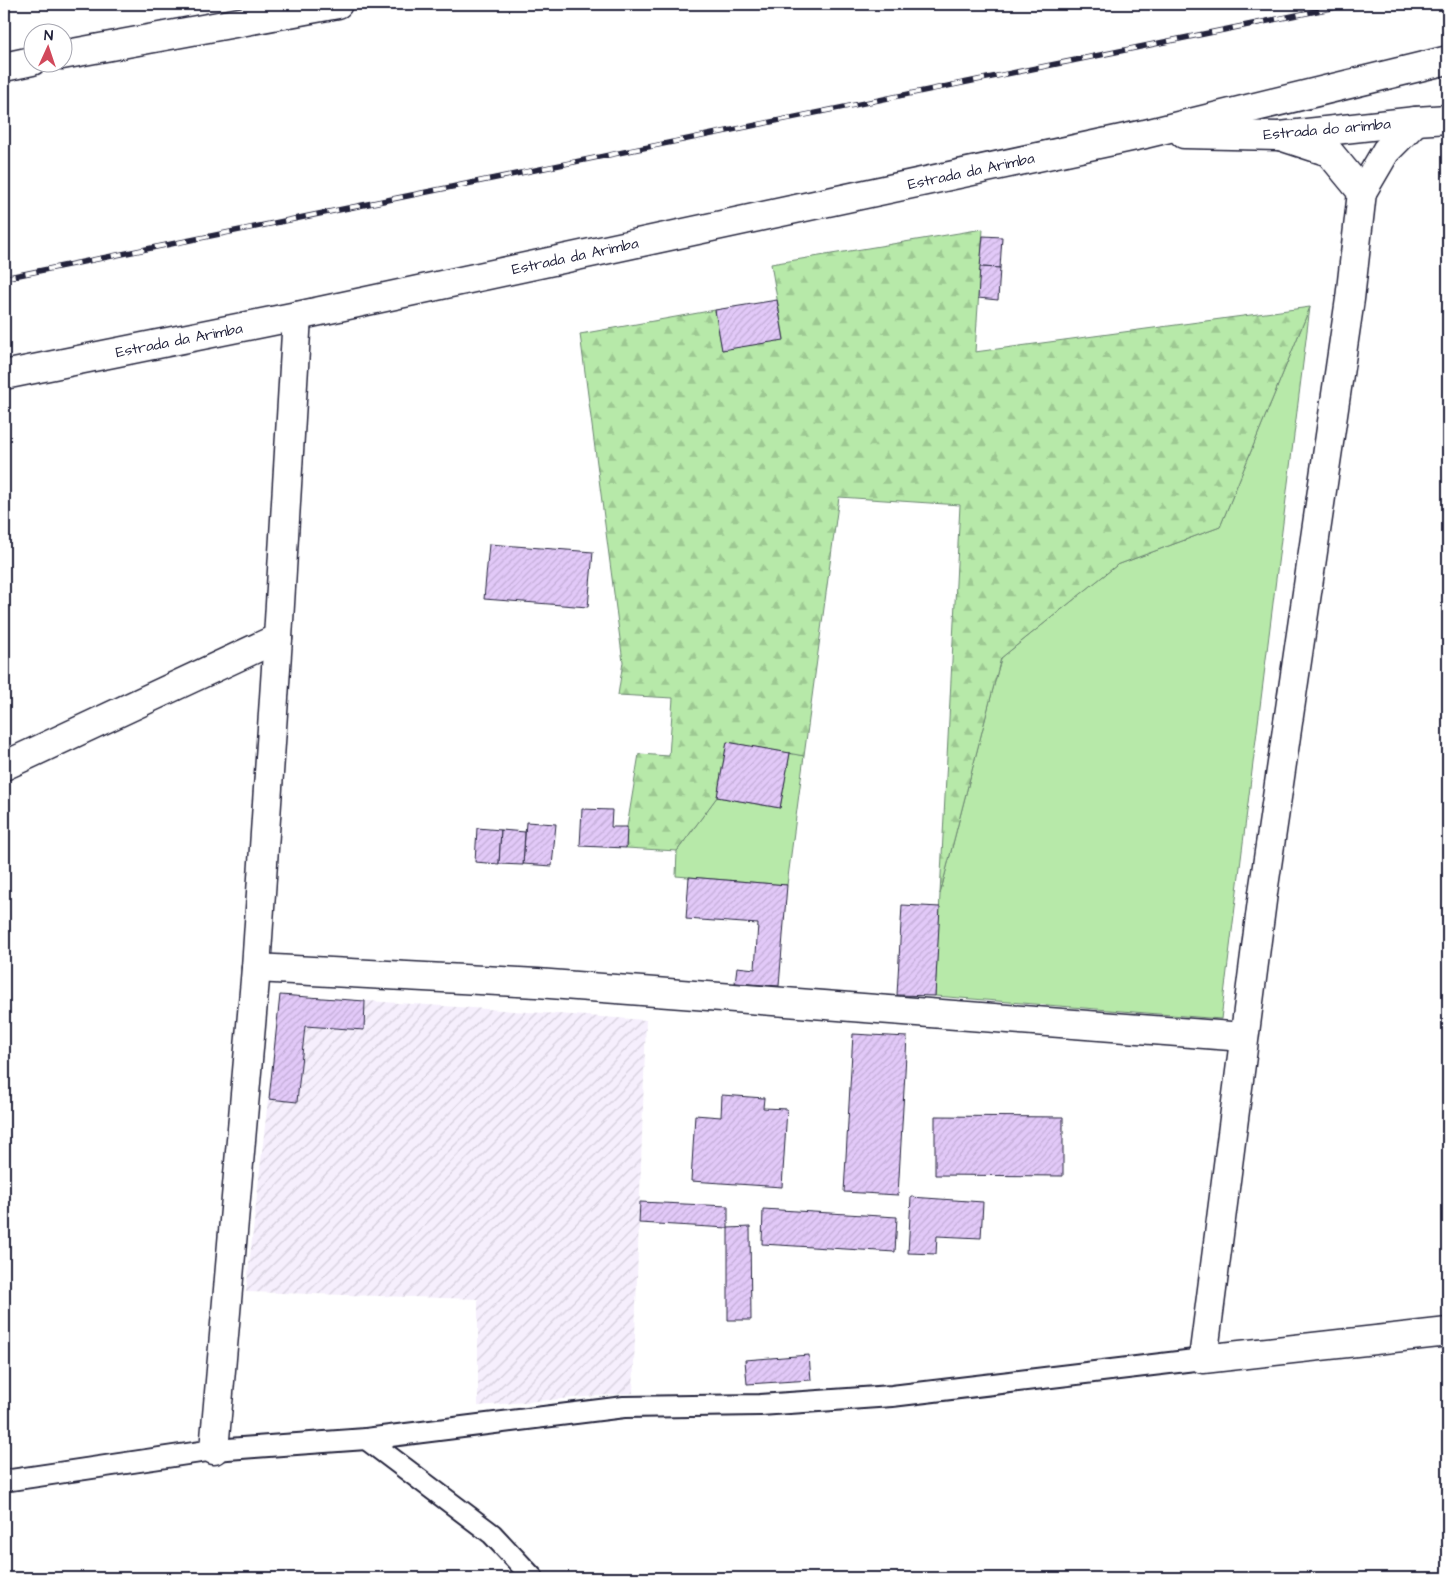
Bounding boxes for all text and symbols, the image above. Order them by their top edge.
north arrow [22,22,72,72]
text: N [44,26,54,46]
street label: Estrada do arimba [1262,113,1392,146]
street label: Estrada da Arimba [906,148,1037,195]
street label: Estrada da Arimba [510,233,641,280]
street label: Estrada da Arimba [114,318,245,363]

